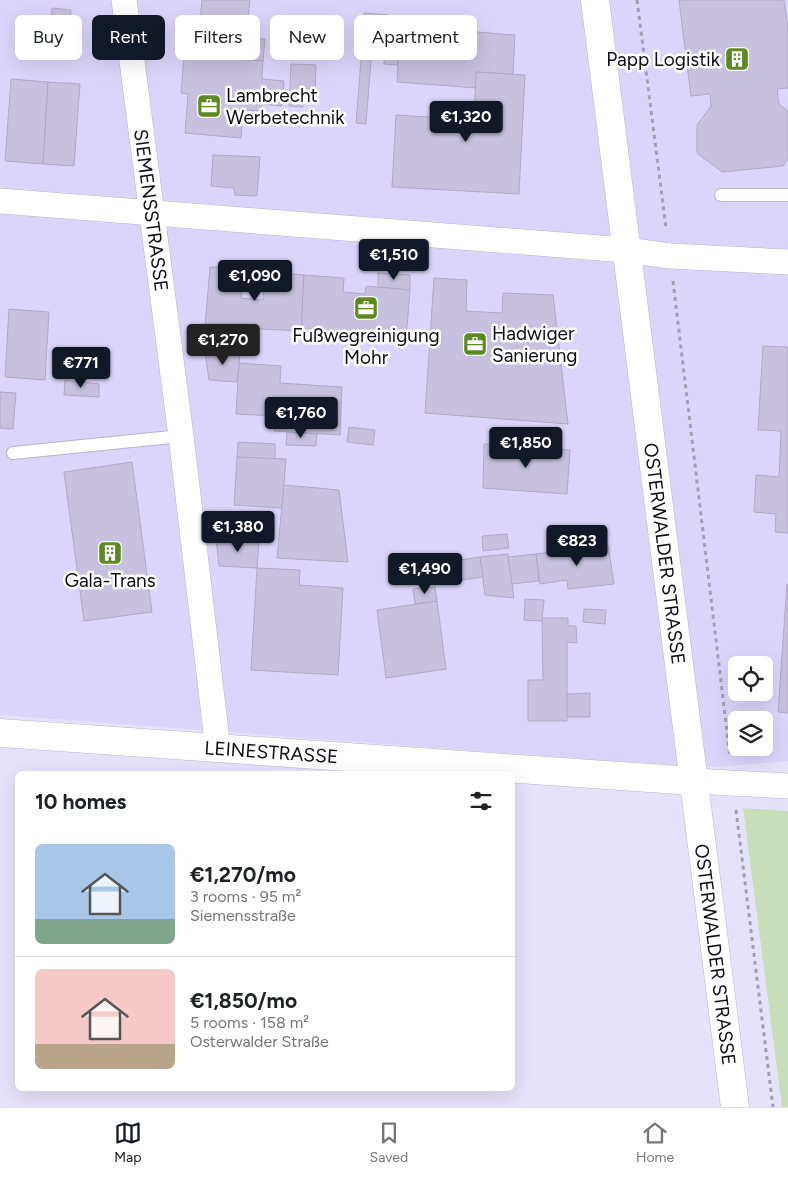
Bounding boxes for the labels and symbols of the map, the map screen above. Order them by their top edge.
building icon: Papp Logistik [724,46,750,72]
place label: Papp Logistik [606,48,721,71]
place label: Lambrecht Werbetechnik [226,84,345,129]
office icon: Lambrecht Werbetechnik [196,93,222,119]
pin: €1,320 [425,100,507,143]
street label: SIEMENSSTRASSE [129,128,173,293]
pin: €1,510 [353,238,435,281]
pin: €1,090 [214,260,296,302]
office icon: Fußwegreinigung Mohr [353,295,379,321]
place label: Hadwiger Sanierung [492,322,578,367]
pin: €1,270 [182,324,264,366]
place label: Fußwegreinigung Mohr [292,324,440,369]
office icon: Hadwiger Sanierung [462,331,488,357]
pin: €771 [51,346,111,389]
pin: €1,760 [260,396,342,439]
pin: €1,850 [485,426,567,469]
street label: OSTERWALDER STRASSE [639,442,690,666]
pin: €1,380 [197,510,279,553]
pin: €823 [547,524,607,567]
building icon: Gala-Trans [97,540,123,566]
pin: €1,490 [384,552,466,595]
place label: Gala-Trans [64,569,156,592]
street label: LEINESTRASSE [204,736,339,768]
street label: OSTERWALDER STRASSE [690,842,741,1067]

